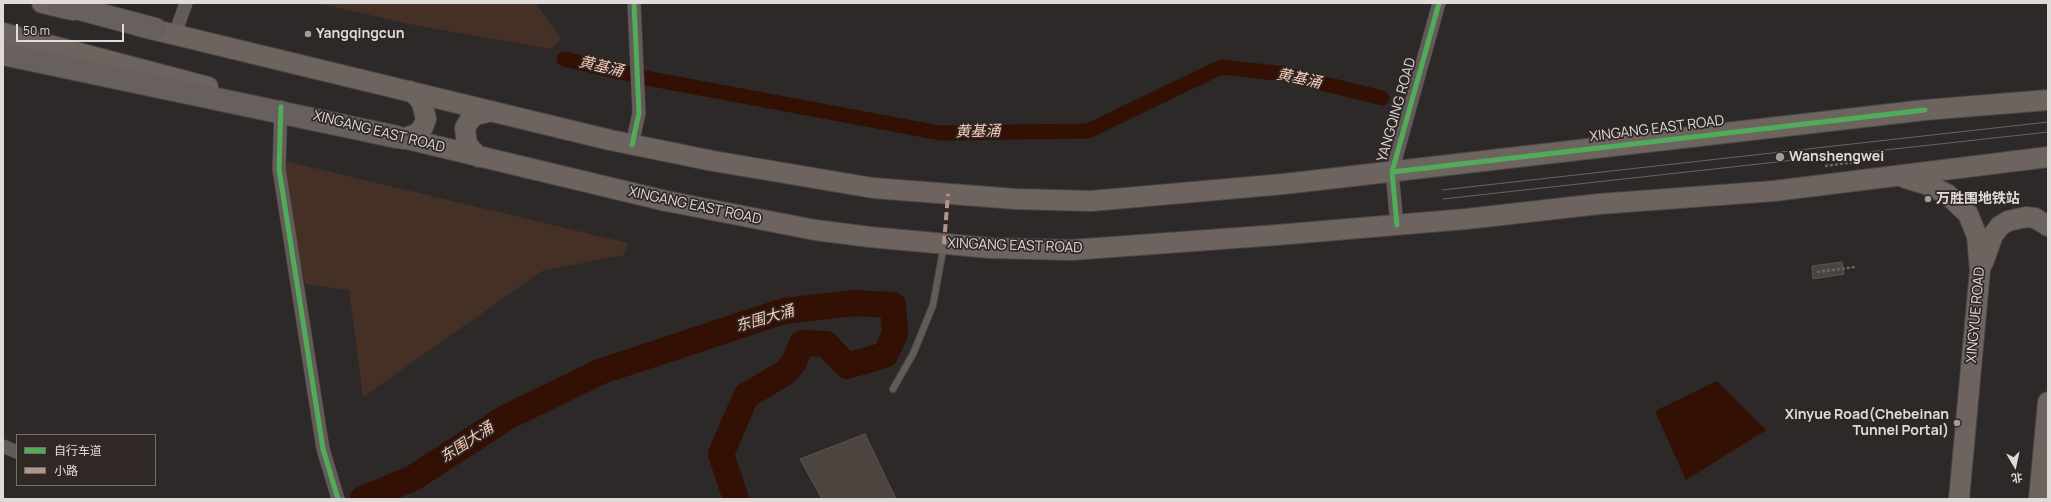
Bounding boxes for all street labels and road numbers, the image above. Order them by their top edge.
street label: YANGQING ROAD [1374,56,1420,164]
street label: XINGANG EAST ROAD [311,107,447,157]
street label: XINGANG EAST ROAD [1589,112,1725,146]
street label: XINGANG EAST ROAD [627,184,763,228]
street label: XINGANG EAST ROAD [947,235,1083,257]
street label: XINGYUE ROAD [1963,266,1989,364]

